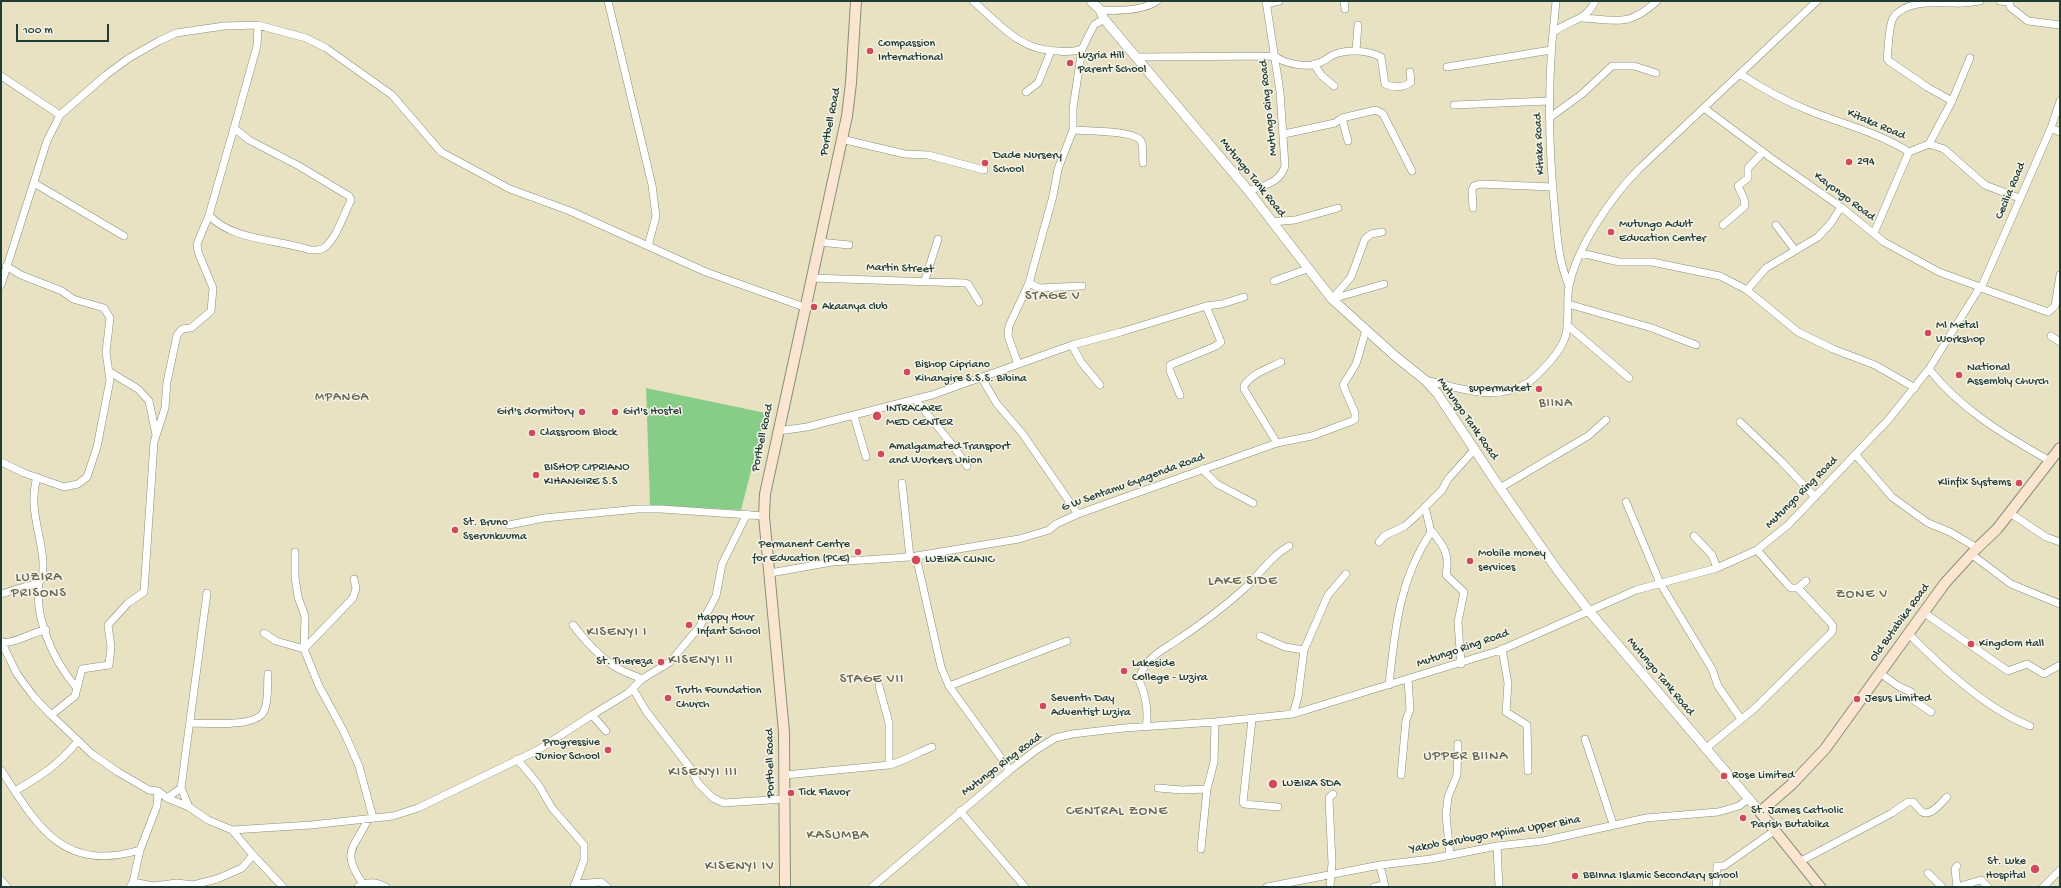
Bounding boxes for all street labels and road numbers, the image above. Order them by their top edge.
street label: Mutungo Ring Road [1257,59,1281,157]
street label: Portbell Road [817,87,845,157]
street label: Kitaka Road [1845,106,1907,144]
street label: Kitaka Road [1531,113,1549,175]
street label: Mutungo Tank Road [1216,136,1288,220]
street label: Cecilia Road [1993,160,2029,222]
street label: Kayongo Road [1810,169,1878,225]
street label: Martin Street [866,261,934,277]
street label: Mutungo Tank Road [1433,375,1501,463]
street label: Portbell Road [749,403,777,473]
street label: G W Sentamu Gyagenda Road [1060,450,1206,516]
street label: Mutungo Ring Road [1763,454,1841,532]
street label: Old Butabika Road [1867,581,1933,665]
street label: Mutungo Ring Road [1415,626,1511,672]
street label: Mutungo Tank Road [1623,635,1697,719]
street label: Portbell Road [763,728,779,798]
street label: Mutungo Ring Road [959,730,1045,800]
street label: Yakob Serubugo Mpiima Upper Bina [1409,813,1581,857]

